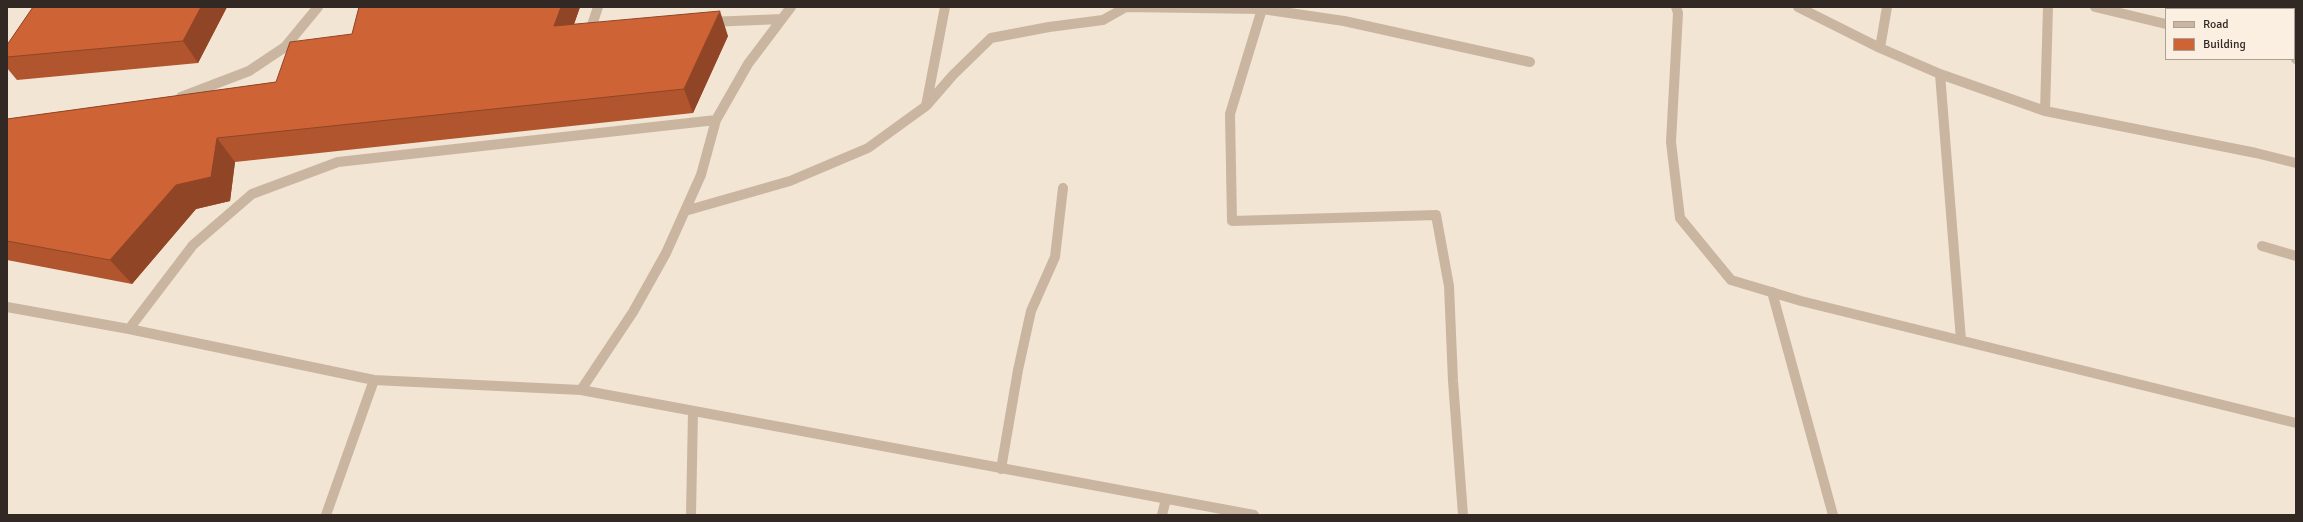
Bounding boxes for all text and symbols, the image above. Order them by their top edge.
legend [2165,8,2295,60]
text: Road [2203,17,2229,32]
text: Building [2203,37,2246,52]

